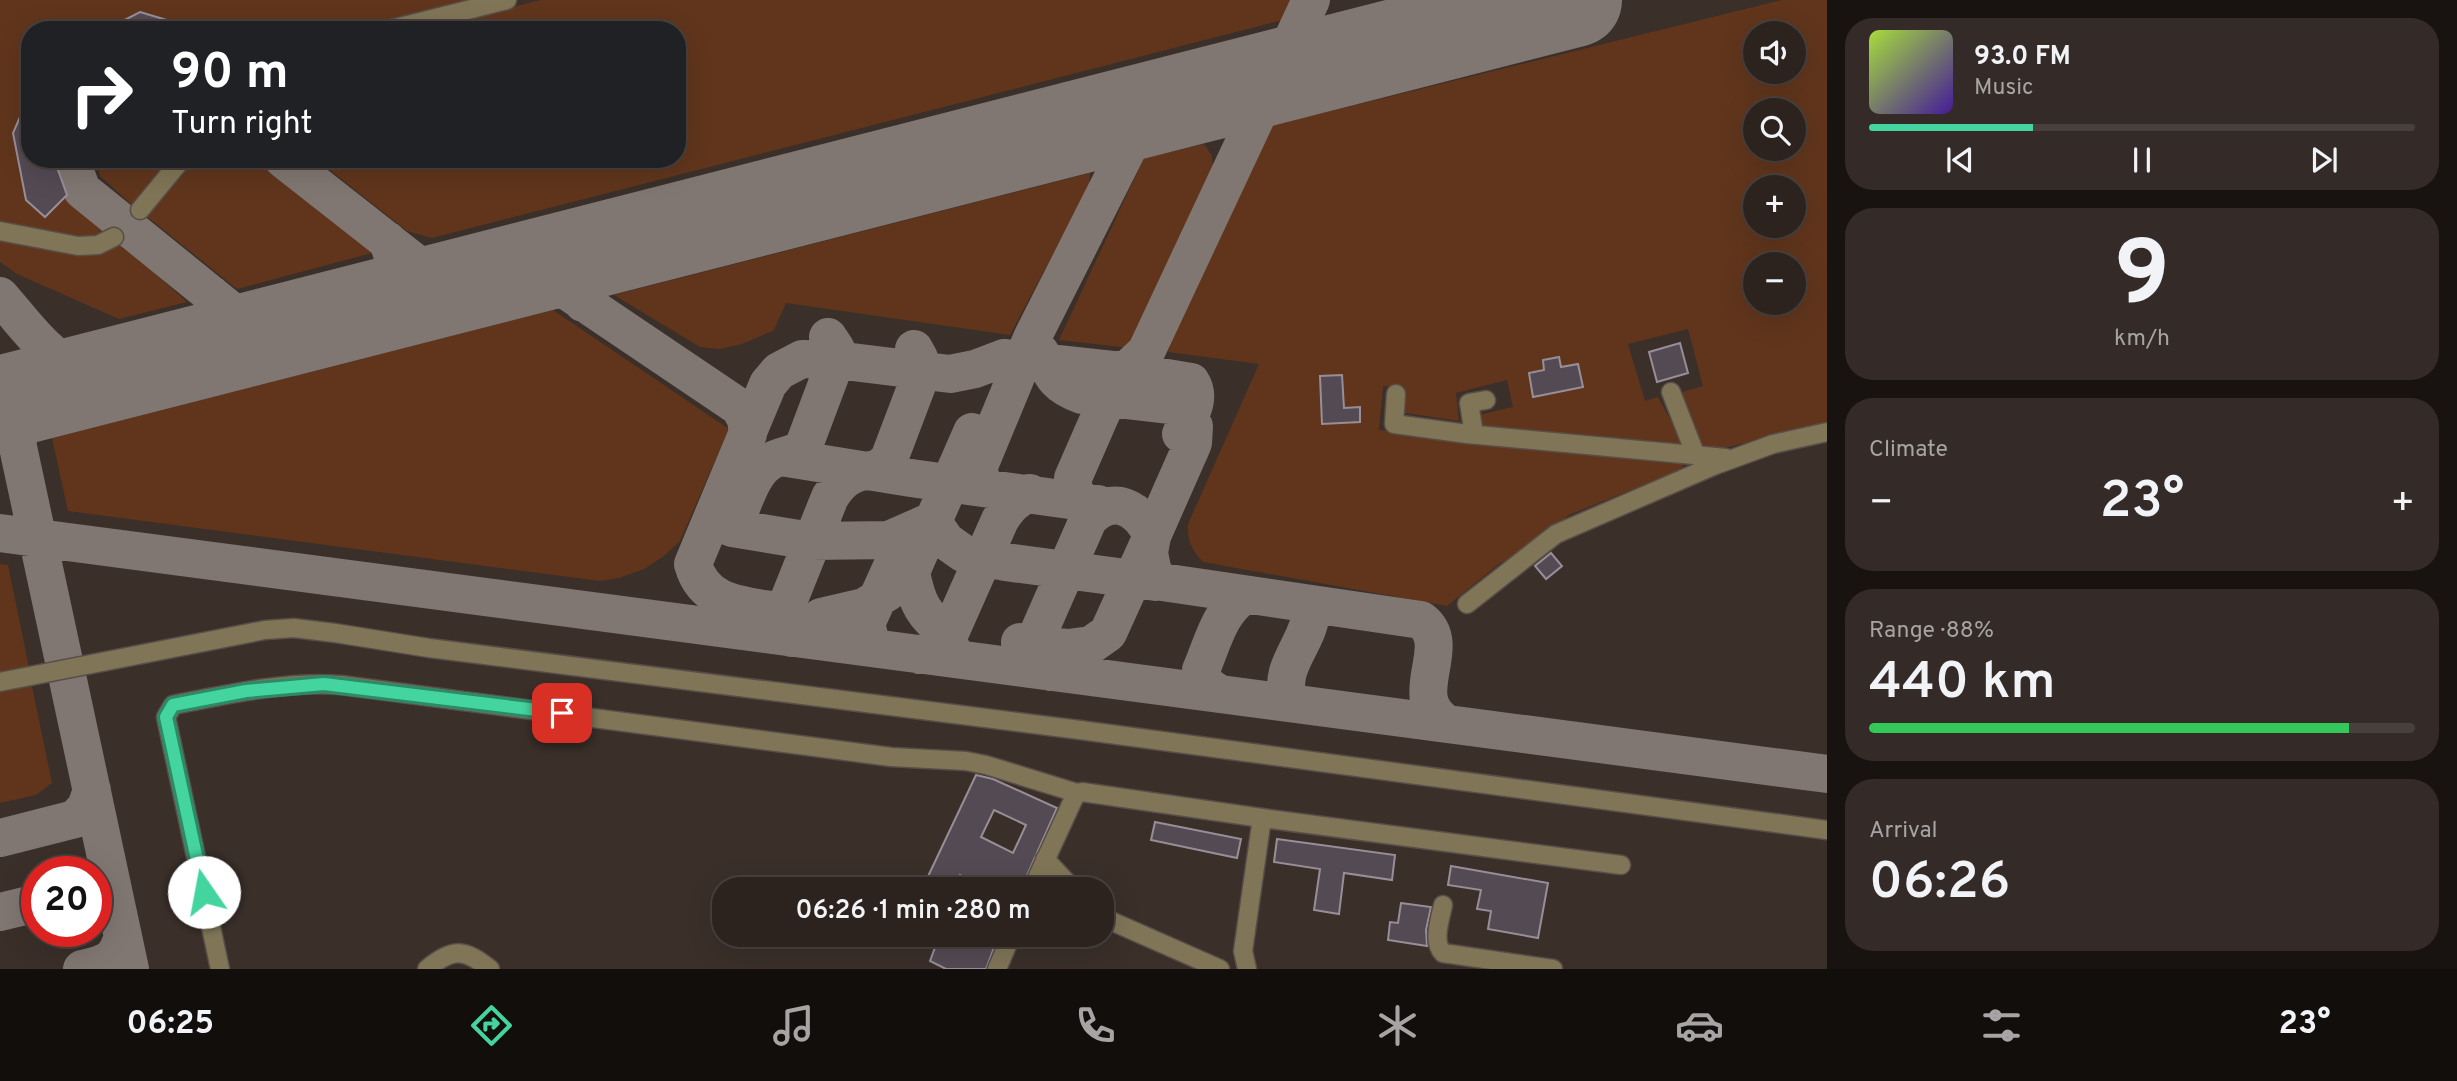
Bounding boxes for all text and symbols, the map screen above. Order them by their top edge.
map controls [1743,21,1806,315]
button: sound [1743,21,1806,84]
text: 93.0 FM [1974,41,2071,74]
text: 90 m [171,44,289,106]
icon: right [56,49,147,140]
text: Music [1974,74,2034,103]
button: search [1743,98,1806,161]
text: Turn right [171,105,313,145]
icon: previous [1941,141,1979,179]
icon: pause [2123,141,2161,179]
icon: next [2305,141,2343,179]
button: + [1743,175,1806,238]
text: 9 [2114,222,2170,337]
button: − [1743,252,1806,315]
text: km/h [2114,325,2170,354]
text: Climate [1869,436,1948,465]
text: 23° [2100,470,2184,536]
text: − [1869,480,1894,529]
text: + [2390,480,2415,529]
text: Range · 88% [1869,617,1994,646]
text: 440 km [1869,651,2056,717]
pin [532,683,592,743]
icon: arrive [543,694,581,732]
text: Arrival [1869,817,1938,846]
text: 06:26 [1869,851,2010,917]
position arrow [167,855,241,929]
speed limit sign: 20 [21,856,112,947]
text: 06:26 · 1 min · 280 m [795,895,1031,928]
icon: directions [467,1001,516,1050]
icon: music [769,1001,818,1050]
icon: phone [1071,1001,1120,1050]
icon: climate [1373,1001,1422,1050]
icon: car [1675,1001,1724,1050]
icon: filters [1977,1001,2026,1050]
text: 06:25 [126,1005,214,1045]
text: 23° [2278,1005,2330,1045]

